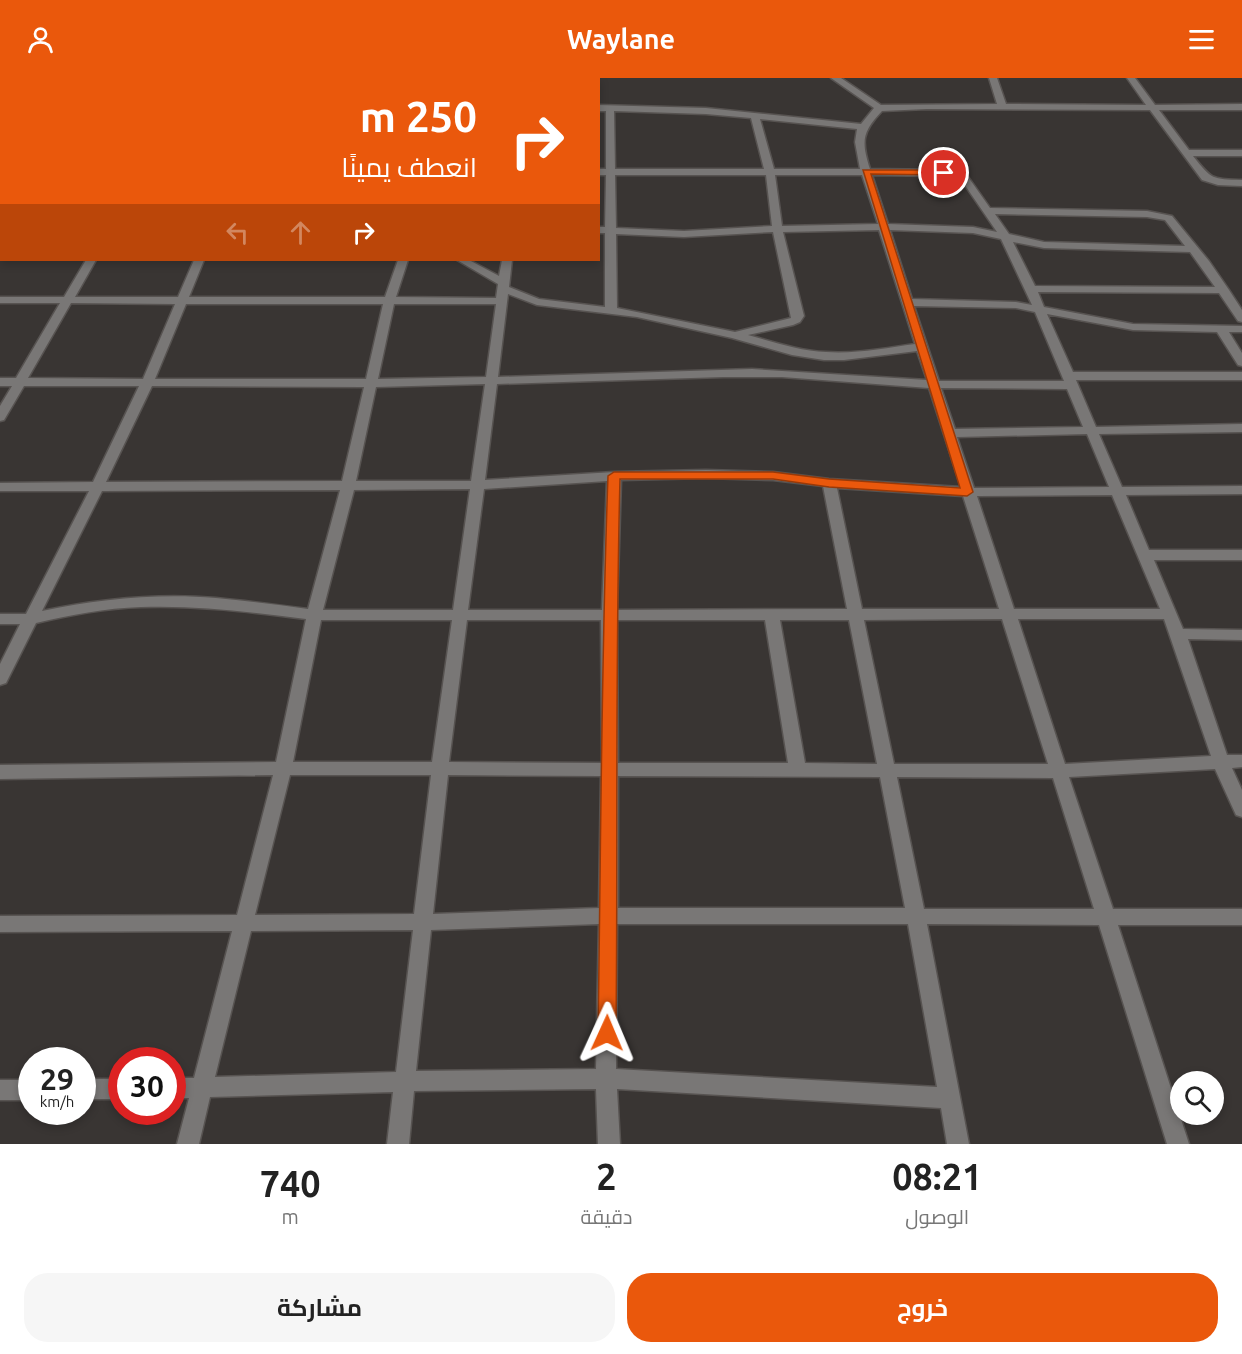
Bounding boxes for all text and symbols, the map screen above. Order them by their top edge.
icon: person [24,23,57,56]
icon: menu [1185,23,1218,56]
text: Waylane [567,24,675,54]
text: 250 m [360,93,477,140]
icon: right [498,102,576,180]
pin [918,147,969,198]
text: انعطف يمينًا [341,152,477,182]
icon: arrive [927,156,960,189]
icon: left [221,216,254,249]
icon: ahead [284,216,317,249]
icon: right [347,216,380,249]
position arrow [575,1001,639,1065]
speed limit sign: 30 [108,1047,186,1125]
text: 29 [40,1062,74,1096]
map controls [1170,1071,1224,1125]
button: search [1170,1071,1224,1125]
text: km/h [40,1093,74,1110]
text: 2 [596,1156,617,1197]
text: 08:21 [892,1156,982,1197]
text: 740 [260,1163,321,1204]
text: m [282,1205,299,1228]
text: دقيقة [580,1205,632,1228]
text: الوصول [905,1205,969,1228]
button: مشاركة [24,1273,615,1342]
button: خروج [627,1273,1218,1342]

